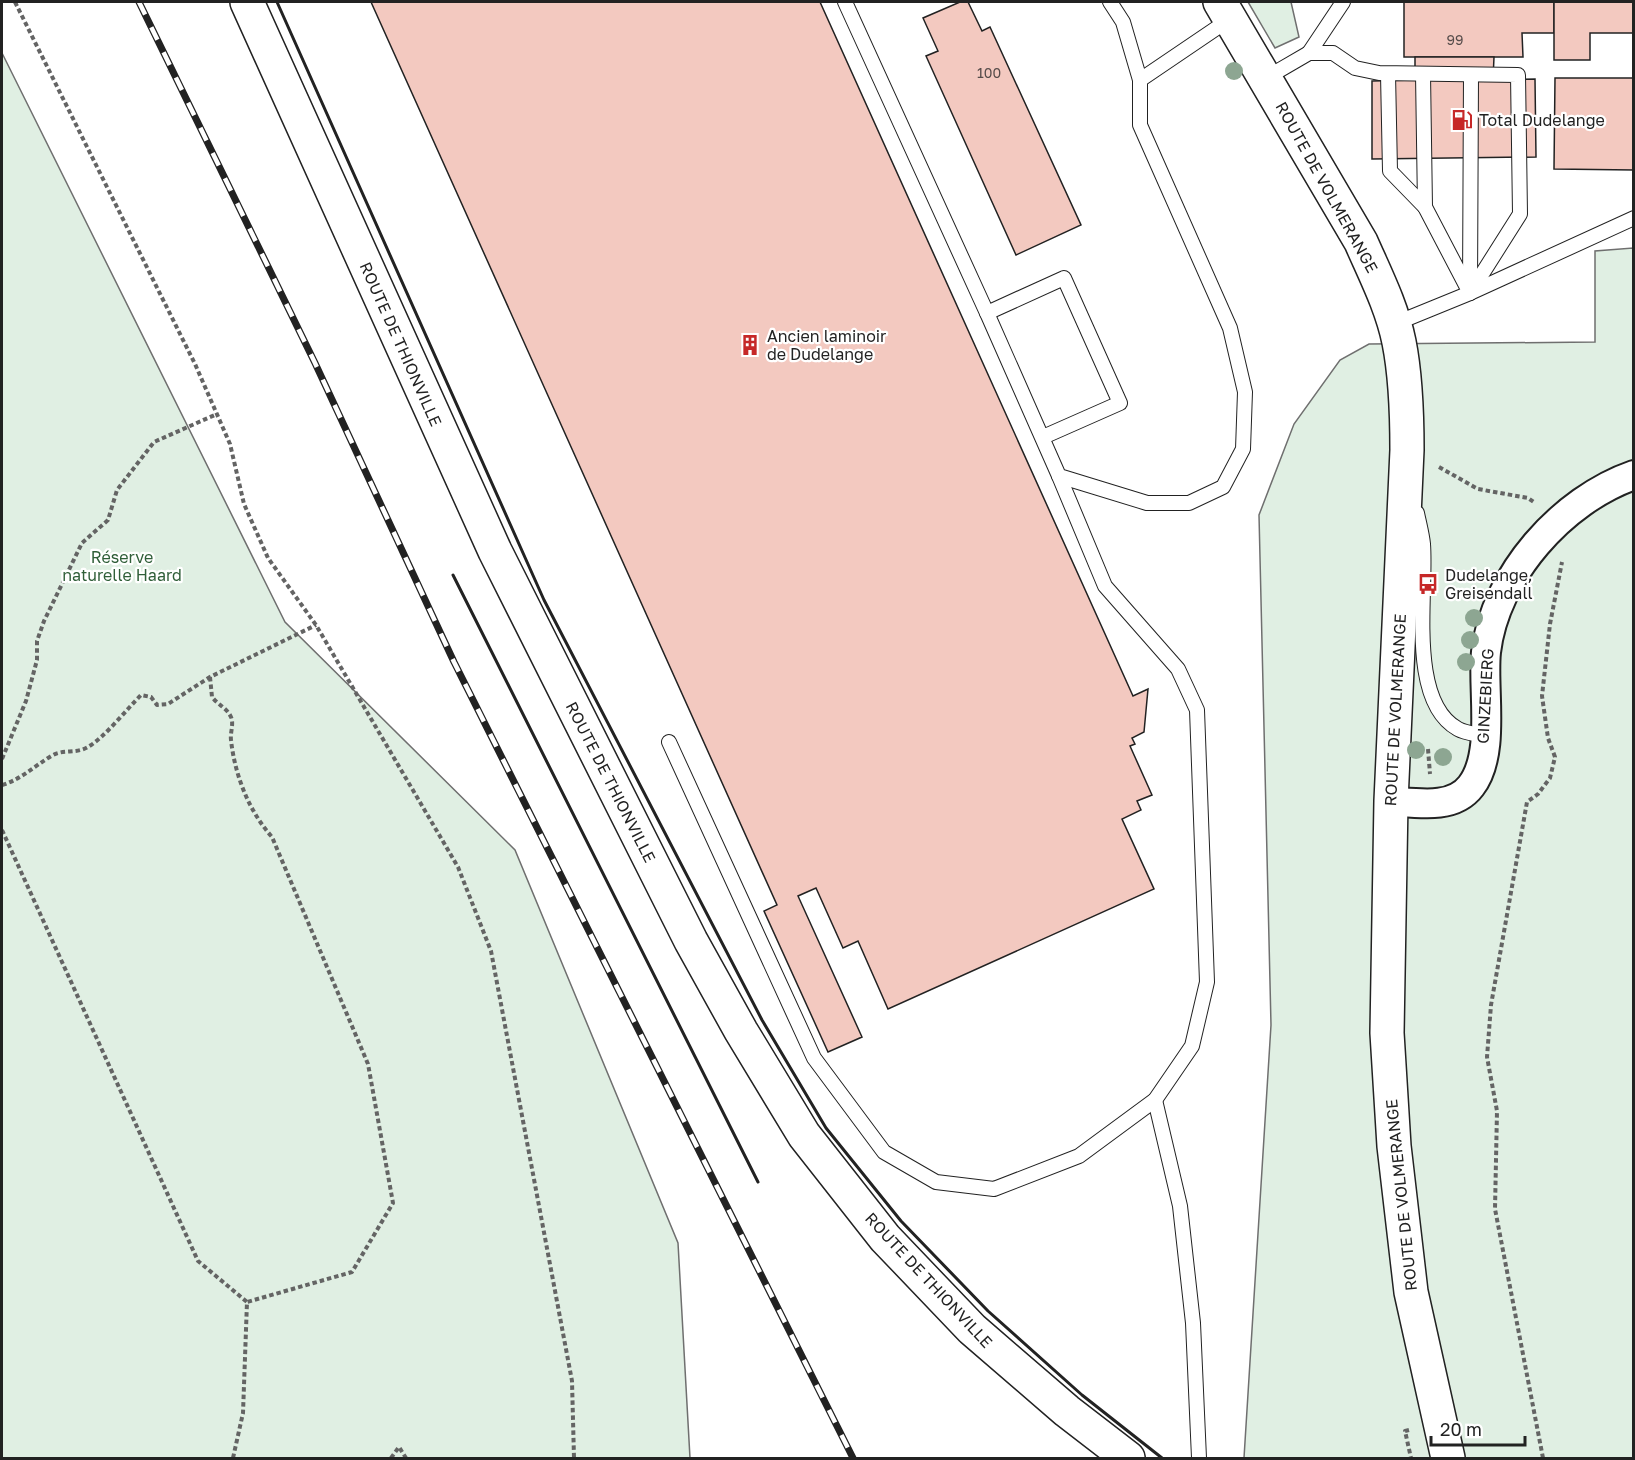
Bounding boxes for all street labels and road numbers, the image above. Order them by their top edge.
street label: ROUTE DE VOLMERANGE [1272,98,1382,276]
street label: ROUTE DE THIONVILLE [356,259,446,429]
street label: ROUTE DE VOLMERANGE [1380,613,1410,807]
street label: GINZEBIERG [1473,648,1497,744]
street label: ROUTE DE THIONVILLE [562,698,660,866]
street label: ROUTE DE VOLMERANGE [1381,1098,1421,1292]
street label: ROUTE DE THIONVILLE [861,1208,997,1352]

